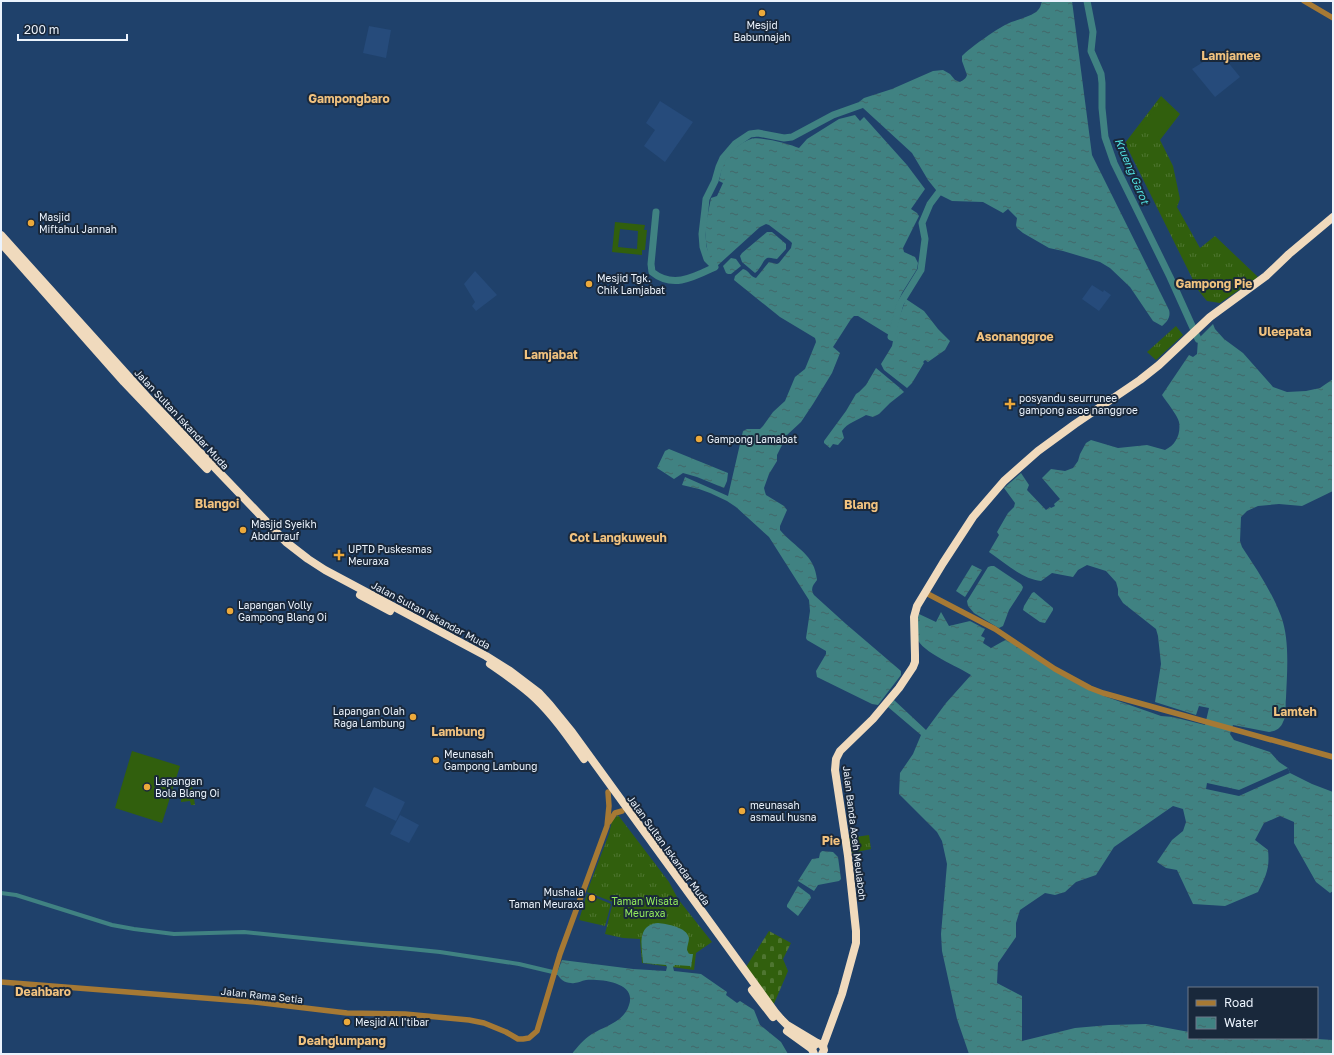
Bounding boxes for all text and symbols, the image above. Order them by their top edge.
marker: Mesjid Babunnajah [757,8,767,18]
scale bar [18,16,127,42]
place label: Mesjid Babunnajah [734,19,790,43]
text: 200 m [24,22,59,37]
district label: Lamjamee [1201,48,1261,63]
district label: Gampongbaro [308,91,390,106]
water label: Krueng Garot [1112,136,1153,208]
place label: Masjid Miftahul Jannah [39,211,117,235]
marker: Masjid Miftahul Jannah [26,218,36,228]
place label: Mesjid Tgk. Chik Lamjabat [597,272,665,296]
district label: Gampong Pie [1176,276,1252,291]
marker: Mesjid Tgk. Chik Lamjabat [584,279,594,289]
district label: Uleepata [1259,324,1312,339]
district label: Asonanggroe [976,329,1054,344]
district label: Lamjabat [524,347,578,362]
street label: Jalan Sultan Iskandar Muda [132,366,232,472]
place label: posyandu seurrunee gampong asoe nanggroe [1019,392,1138,416]
marker: posyandu seurrunee gampong asoe nanggroe [1004,398,1016,410]
place label: Gampong Lamabat [707,433,797,445]
marker: Gampong Lamabat [694,434,704,444]
district label: Blangoi [195,496,239,511]
district label: Blang [844,497,878,512]
place label: Masjid Syeikh Abdurrauf [251,518,317,542]
marker: Masjid Syeikh Abdurrauf [238,525,248,535]
district label: Cot Langkuweuh [569,530,667,545]
place label: UPTD Puskesmas Meuraxa [348,543,432,567]
marker: UPTD Puskesmas Meuraxa [333,549,345,561]
street label: Jalan Sultan Iskandar Muda [370,579,492,651]
place label: Lapangan Volly Gampong Blang Oi [238,599,327,623]
marker: Lapangan Volly Gampong Blang Oi [225,606,235,616]
district label: Lamteh [1273,704,1317,719]
place label: Lapangan Olah Raga Lambung [333,705,405,729]
marker: Lapangan Olah Raga Lambung [408,712,418,722]
district label: Lambung [431,724,485,739]
place label: Meunasah Gampong Lambung [444,748,537,772]
marker: Meunasah Gampong Lambung [431,755,441,765]
street label: Jalan Banda Aceh Meulaboh [841,765,869,901]
place label: Lapangan Bola Blang Oi [155,775,219,799]
marker: Lapangan Bola Blang Oi [142,782,152,792]
street label: Jalan Sultan Iskandar Muda [625,793,713,907]
place label: meunasah asmaul husna [750,799,817,823]
marker: meunasah asmaul husna [737,806,747,816]
district label: Pie [822,833,840,848]
place label: Mushala Taman Meuraxa [509,886,584,910]
marker: Mushala Taman Meuraxa [587,893,597,903]
park label: Taman Wisata Meuraxa [612,895,678,919]
district label: Deahbaro [15,984,71,999]
street label: Jalan Rama Setia [220,985,304,1005]
legend [1188,987,1318,1039]
text: Road [1224,995,1253,1010]
text: Water [1224,1015,1258,1030]
place label: Mesjid Al I'tibar [355,1016,429,1028]
marker: Mesjid Al I'tibar [342,1017,352,1027]
district label: Deahglumpang [298,1033,386,1048]

